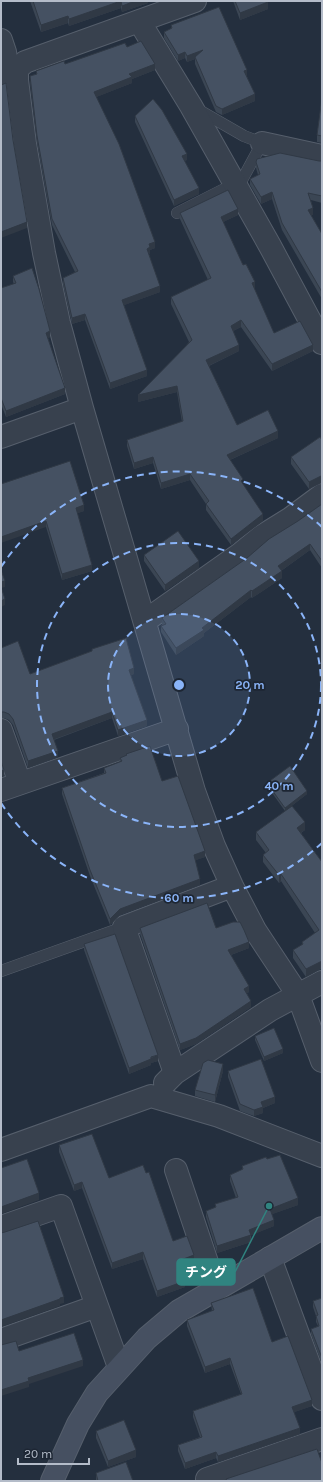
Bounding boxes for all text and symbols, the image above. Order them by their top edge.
centre of rings [172,678,186,692]
text: 20 m [235,678,265,692]
text: 40 m [264,779,294,793]
text: 60 m [164,891,194,905]
callout: チング [177,1259,235,1285]
text: チング [185,1264,227,1281]
scale bar [18,1440,89,1466]
text: 20 m [24,1447,52,1461]

